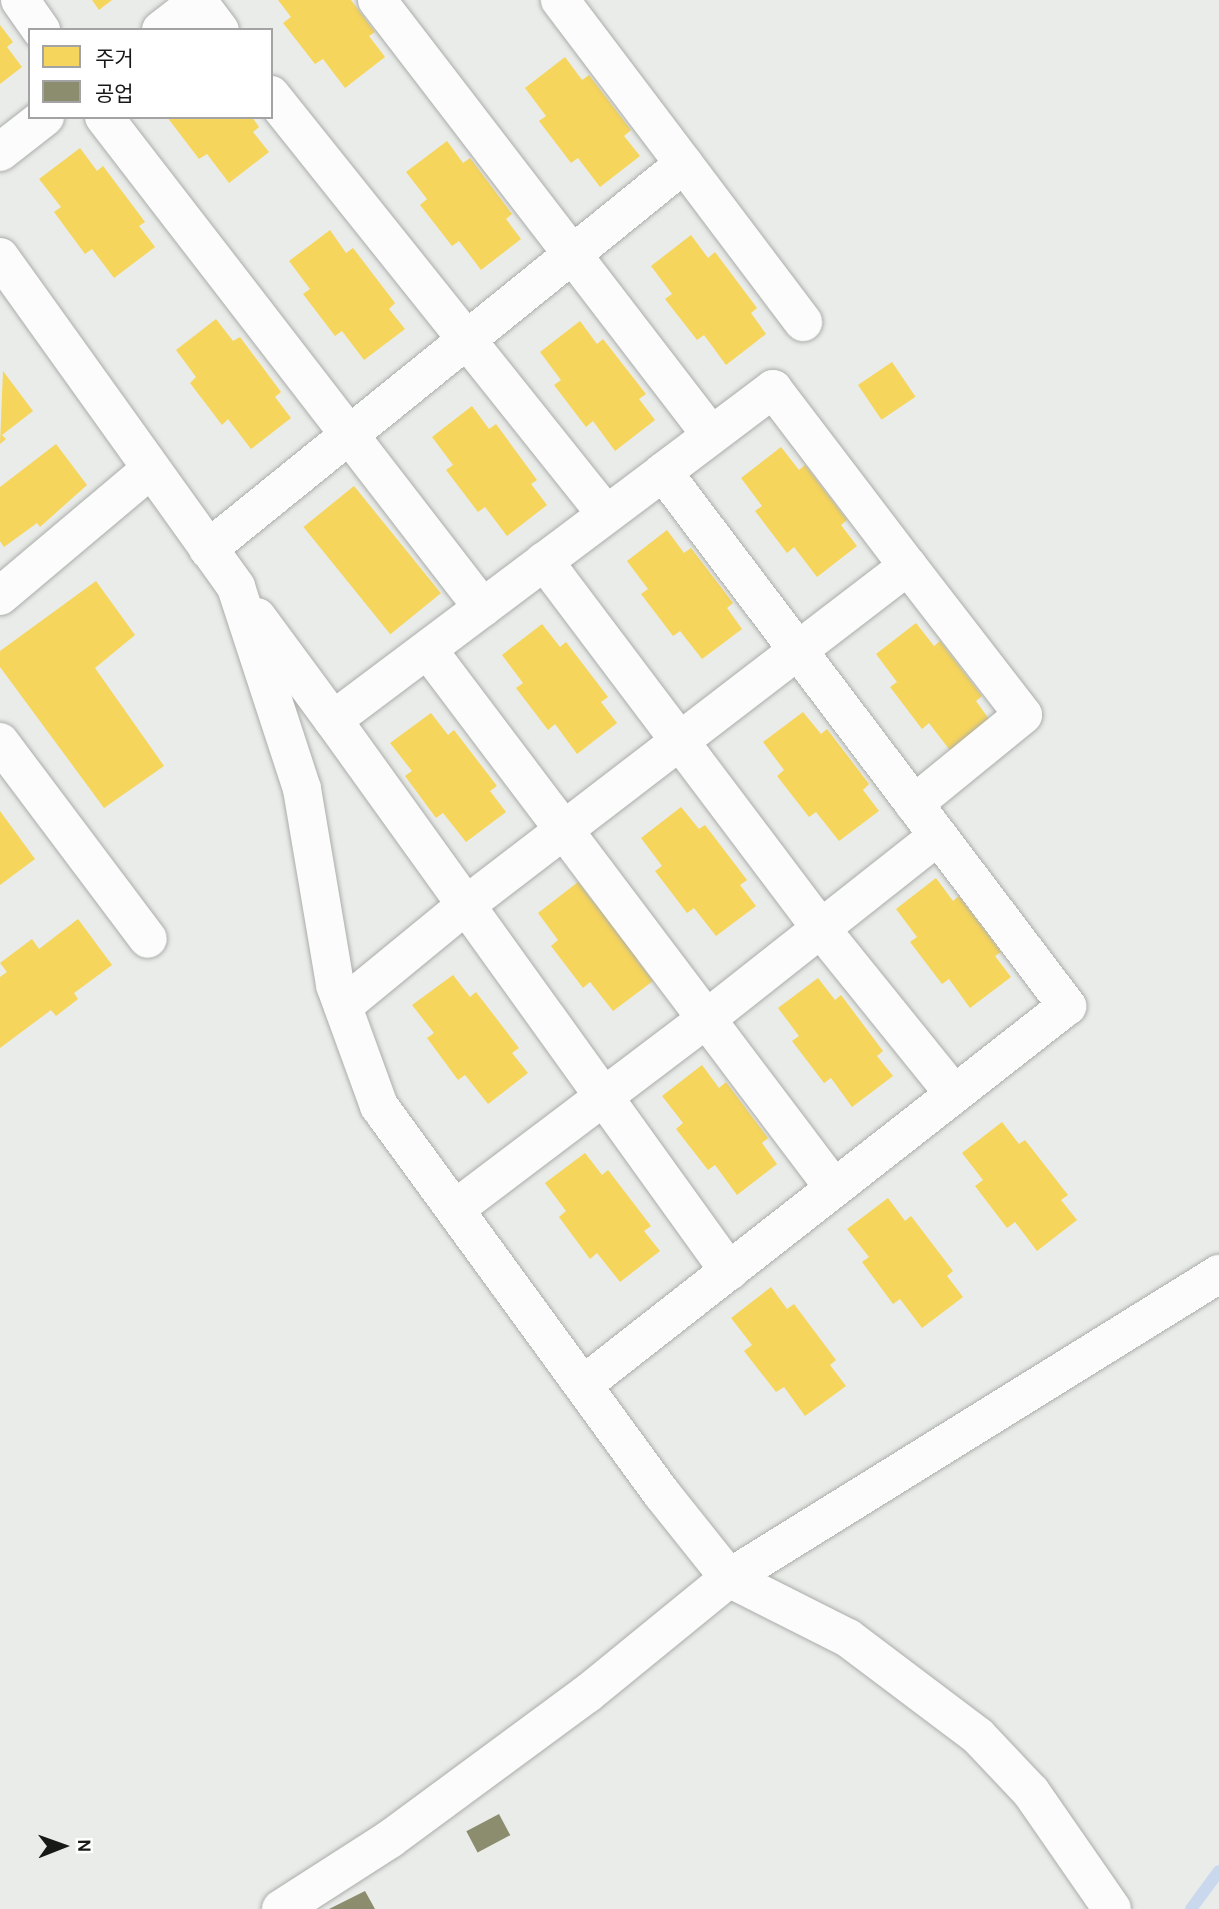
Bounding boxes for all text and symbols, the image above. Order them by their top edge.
legend [28,28,273,119]
text: 주거 [95,47,134,71]
text: 공업 [95,82,134,106]
north arrow [28,1811,98,1881]
text: N [73,1839,95,1853]

